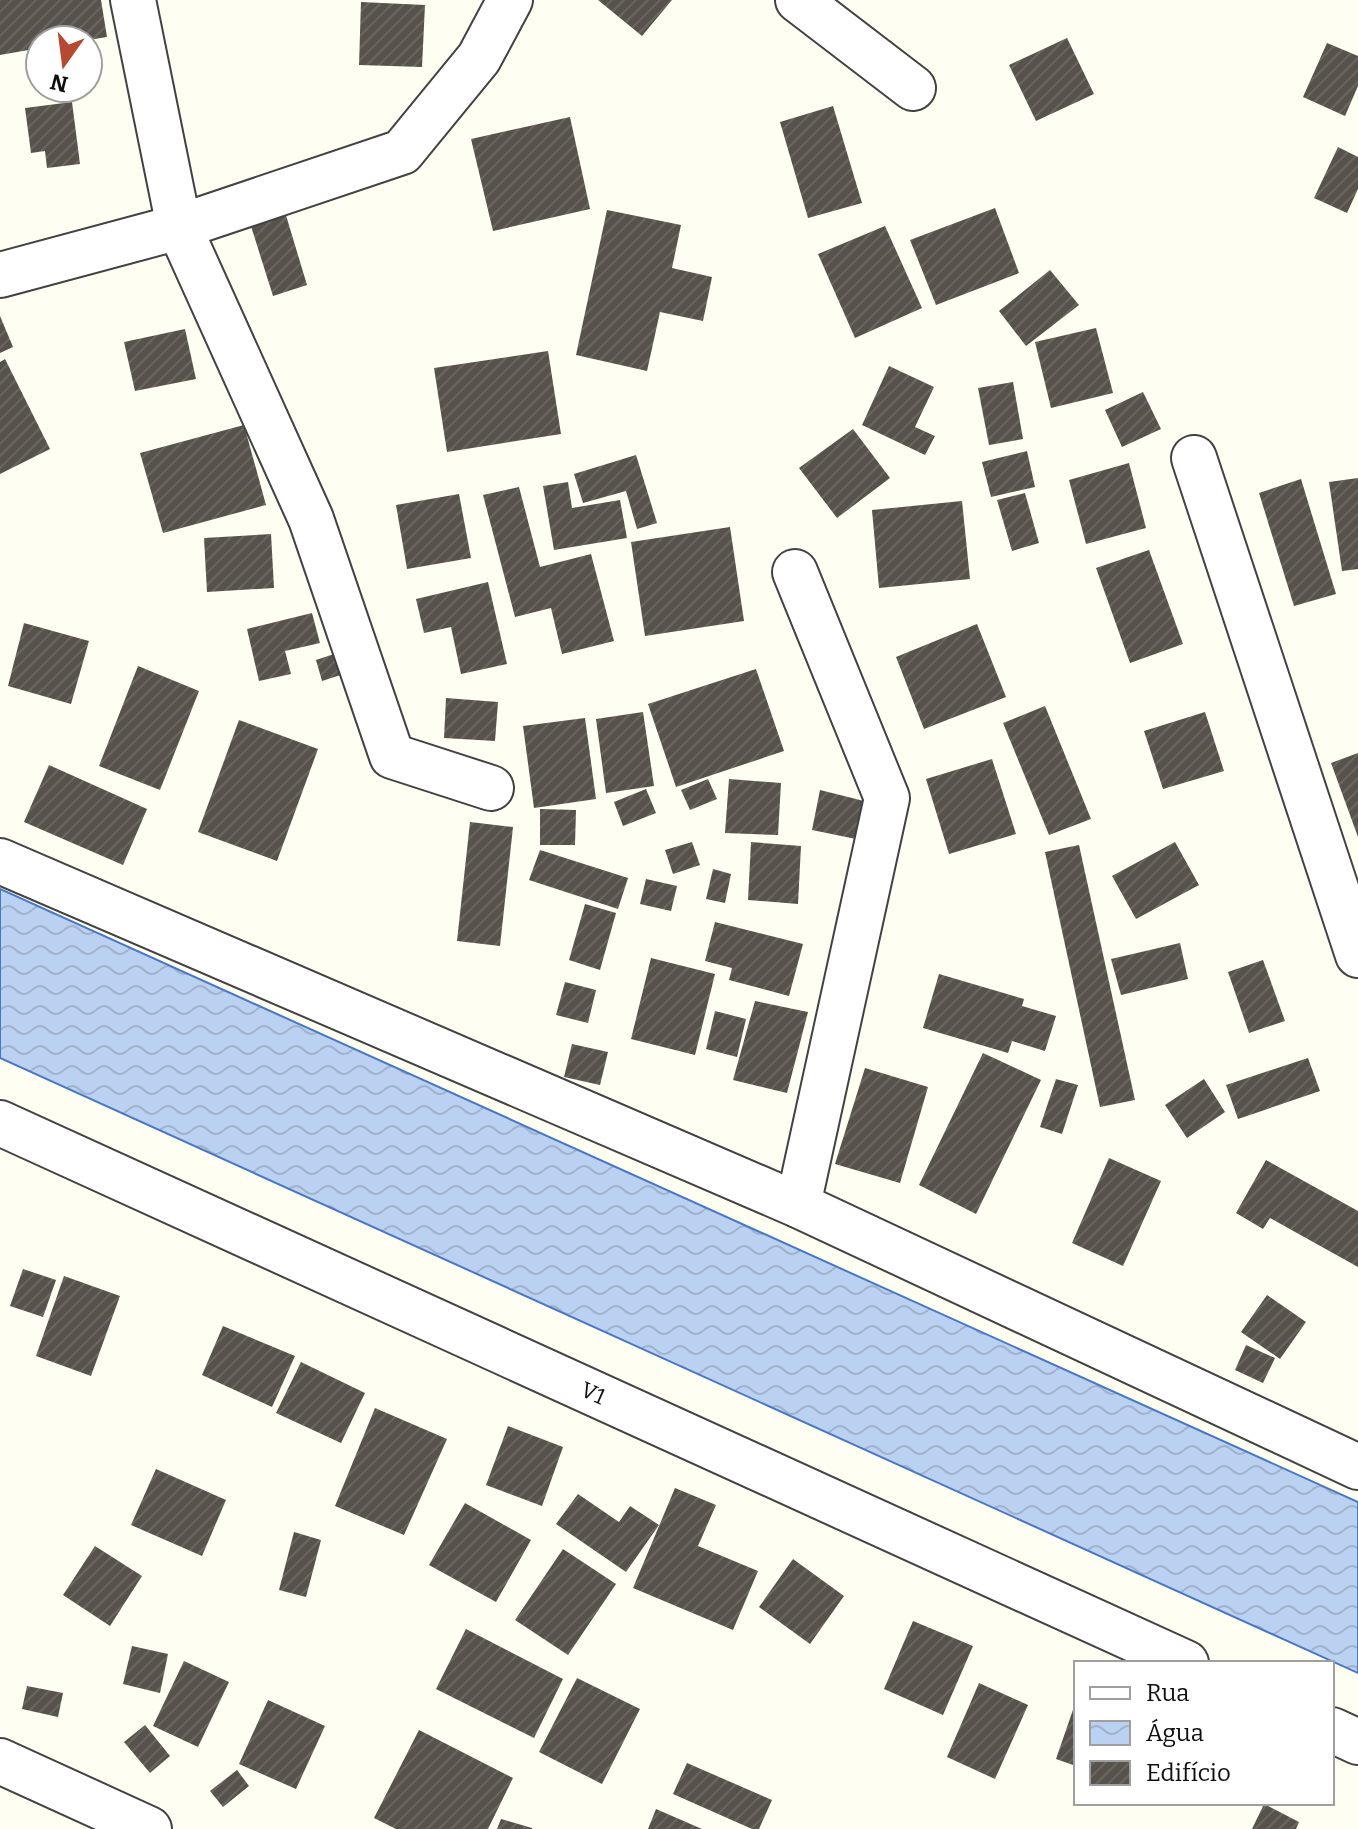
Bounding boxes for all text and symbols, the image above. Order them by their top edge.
north arrow [24,24,104,104]
text: N [48,68,71,98]
street label: V1 [576,1376,610,1410]
legend [1074,1661,1334,1805]
text: Rua [1146,1679,1189,1707]
text: Água [1146,1718,1204,1747]
text: Edifício [1146,1759,1231,1787]

